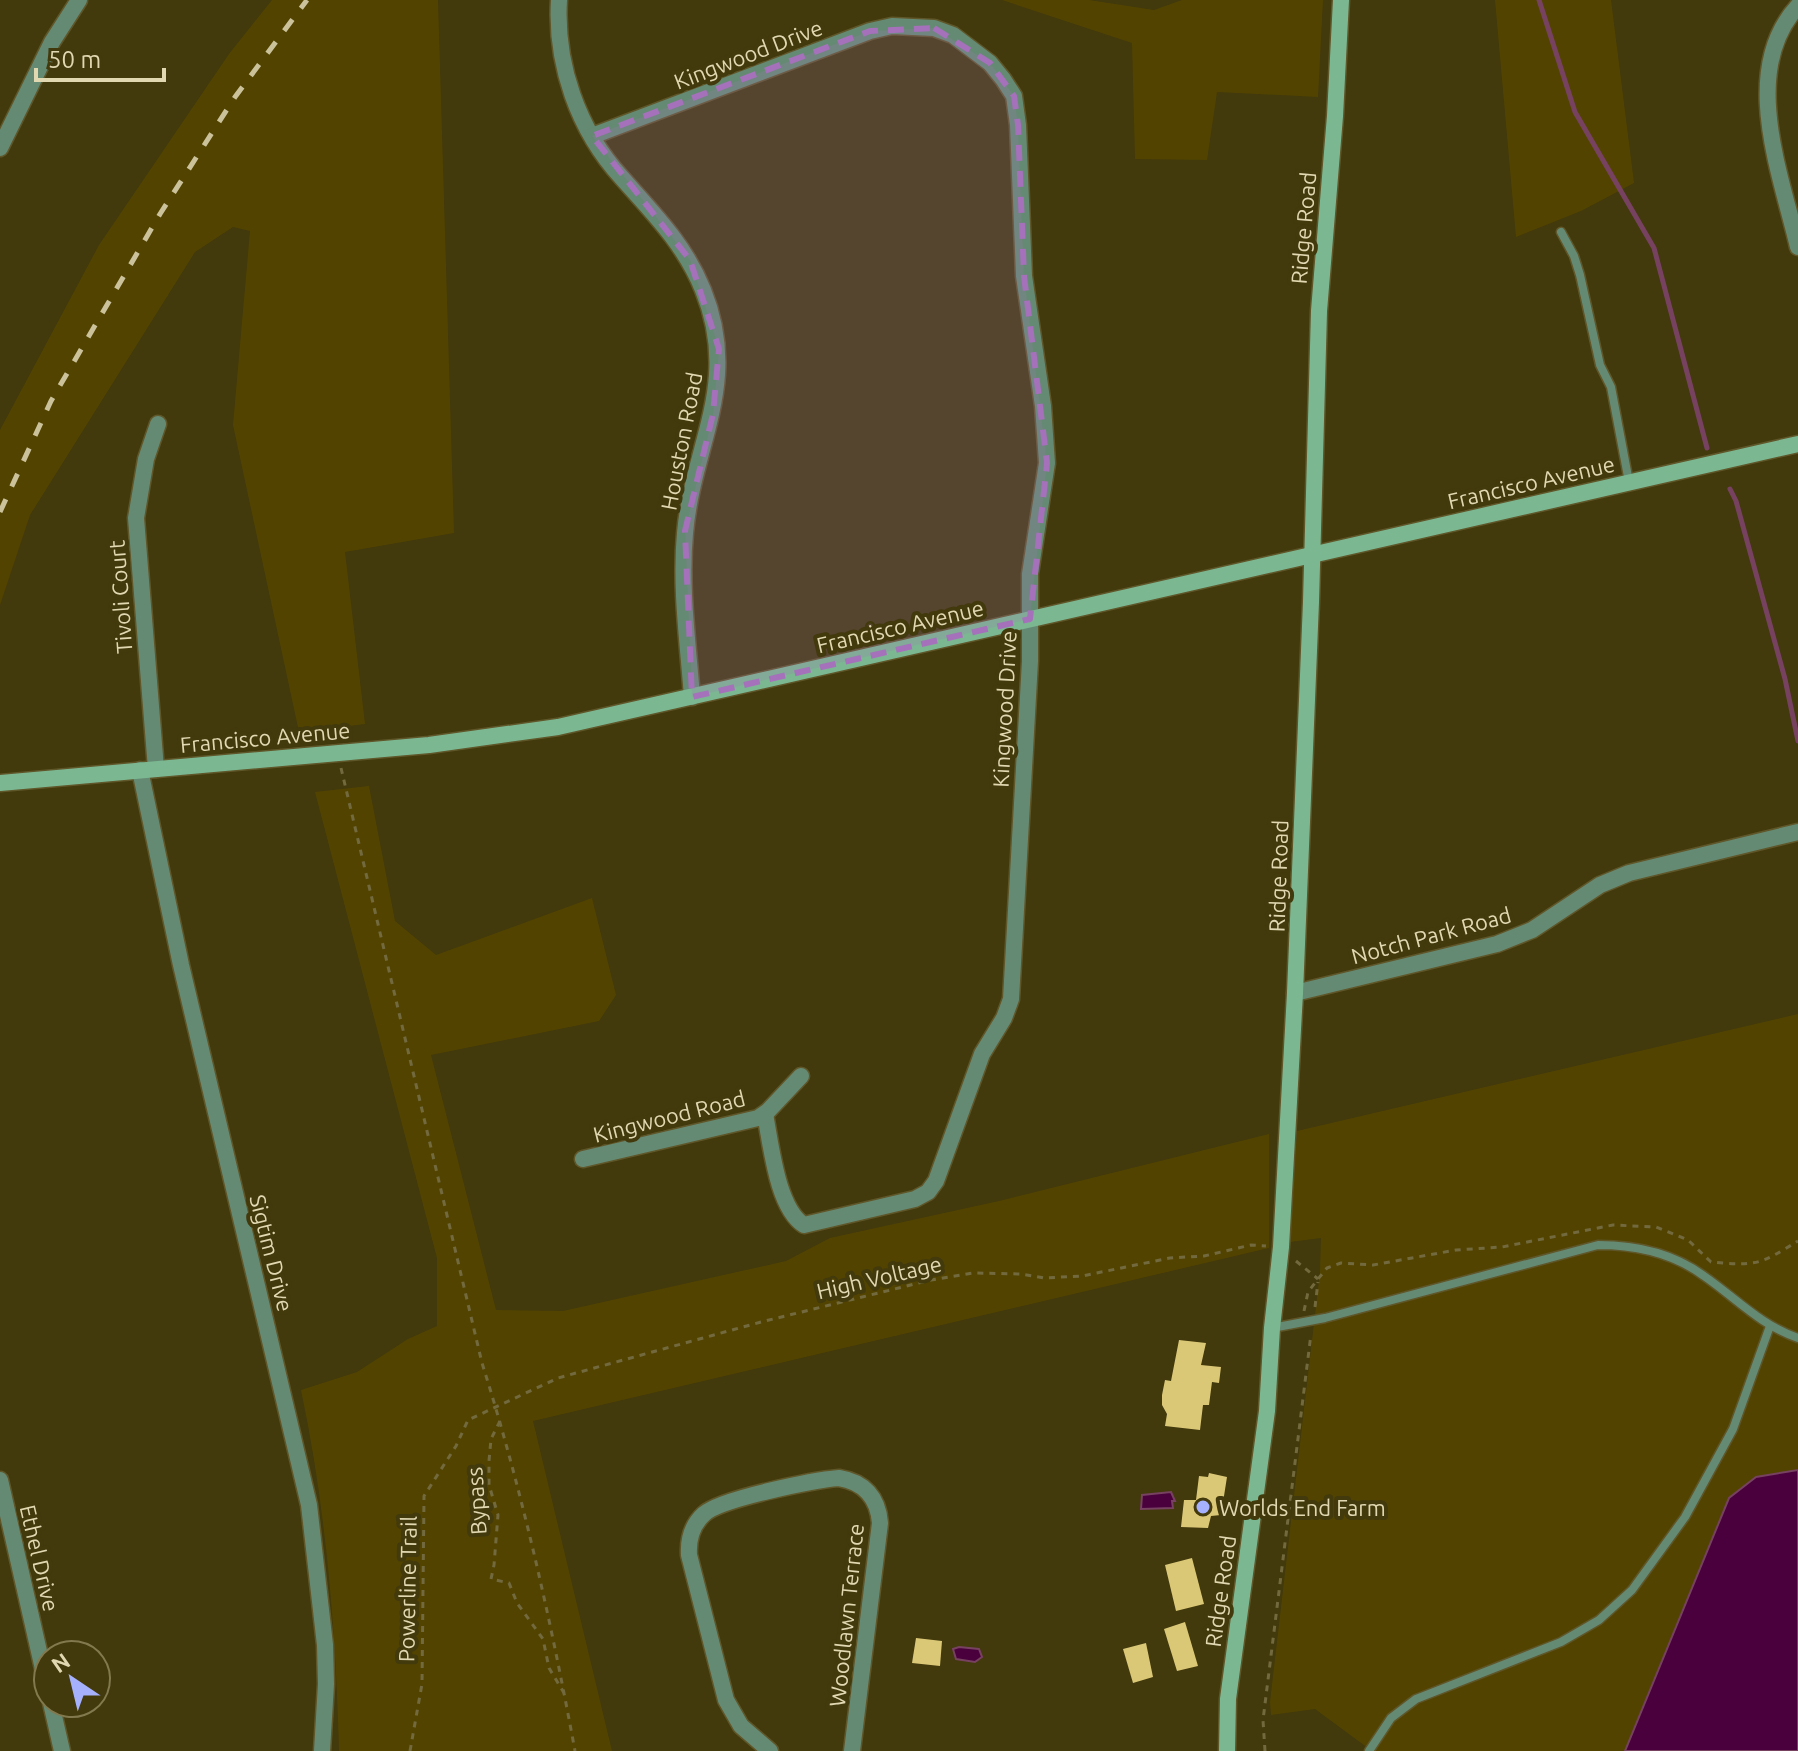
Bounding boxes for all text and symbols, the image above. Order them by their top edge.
street label: Kingwood Drive [670,14,826,94]
scale bar [36,32,164,82]
text: 50 m [48,46,101,73]
street label: Ridge Road [1286,171,1320,285]
street label: Houston Road [655,370,707,512]
street label: Francisco Avenue [1445,451,1617,513]
street label: Tivoli Court [104,539,136,655]
street label: Francisco Avenue [814,595,986,657]
street label: Kingwood Drive [987,630,1021,788]
street label: Francisco Avenue [179,717,351,757]
street label: Ridge Road [1264,819,1292,933]
street label: Notch Park Road [1348,902,1514,968]
street label: Kingwood Road [590,1085,748,1147]
street label: Sigtim Drive [245,1192,299,1314]
street label: High Voltage [814,1250,944,1304]
street label: Bypass [461,1466,491,1536]
place label: Worlds End Farm [1219,1495,1386,1520]
marker: Worlds End Farm [1194,1498,1212,1516]
street label: Ethel Drive [16,1502,64,1614]
street label: Powerline Trail [393,1515,421,1662]
street label: Woodlawn Terrace [824,1522,868,1708]
street label: Ridge Road [1200,1534,1240,1648]
north arrow [32,1639,112,1719]
text: N [46,1647,74,1677]

